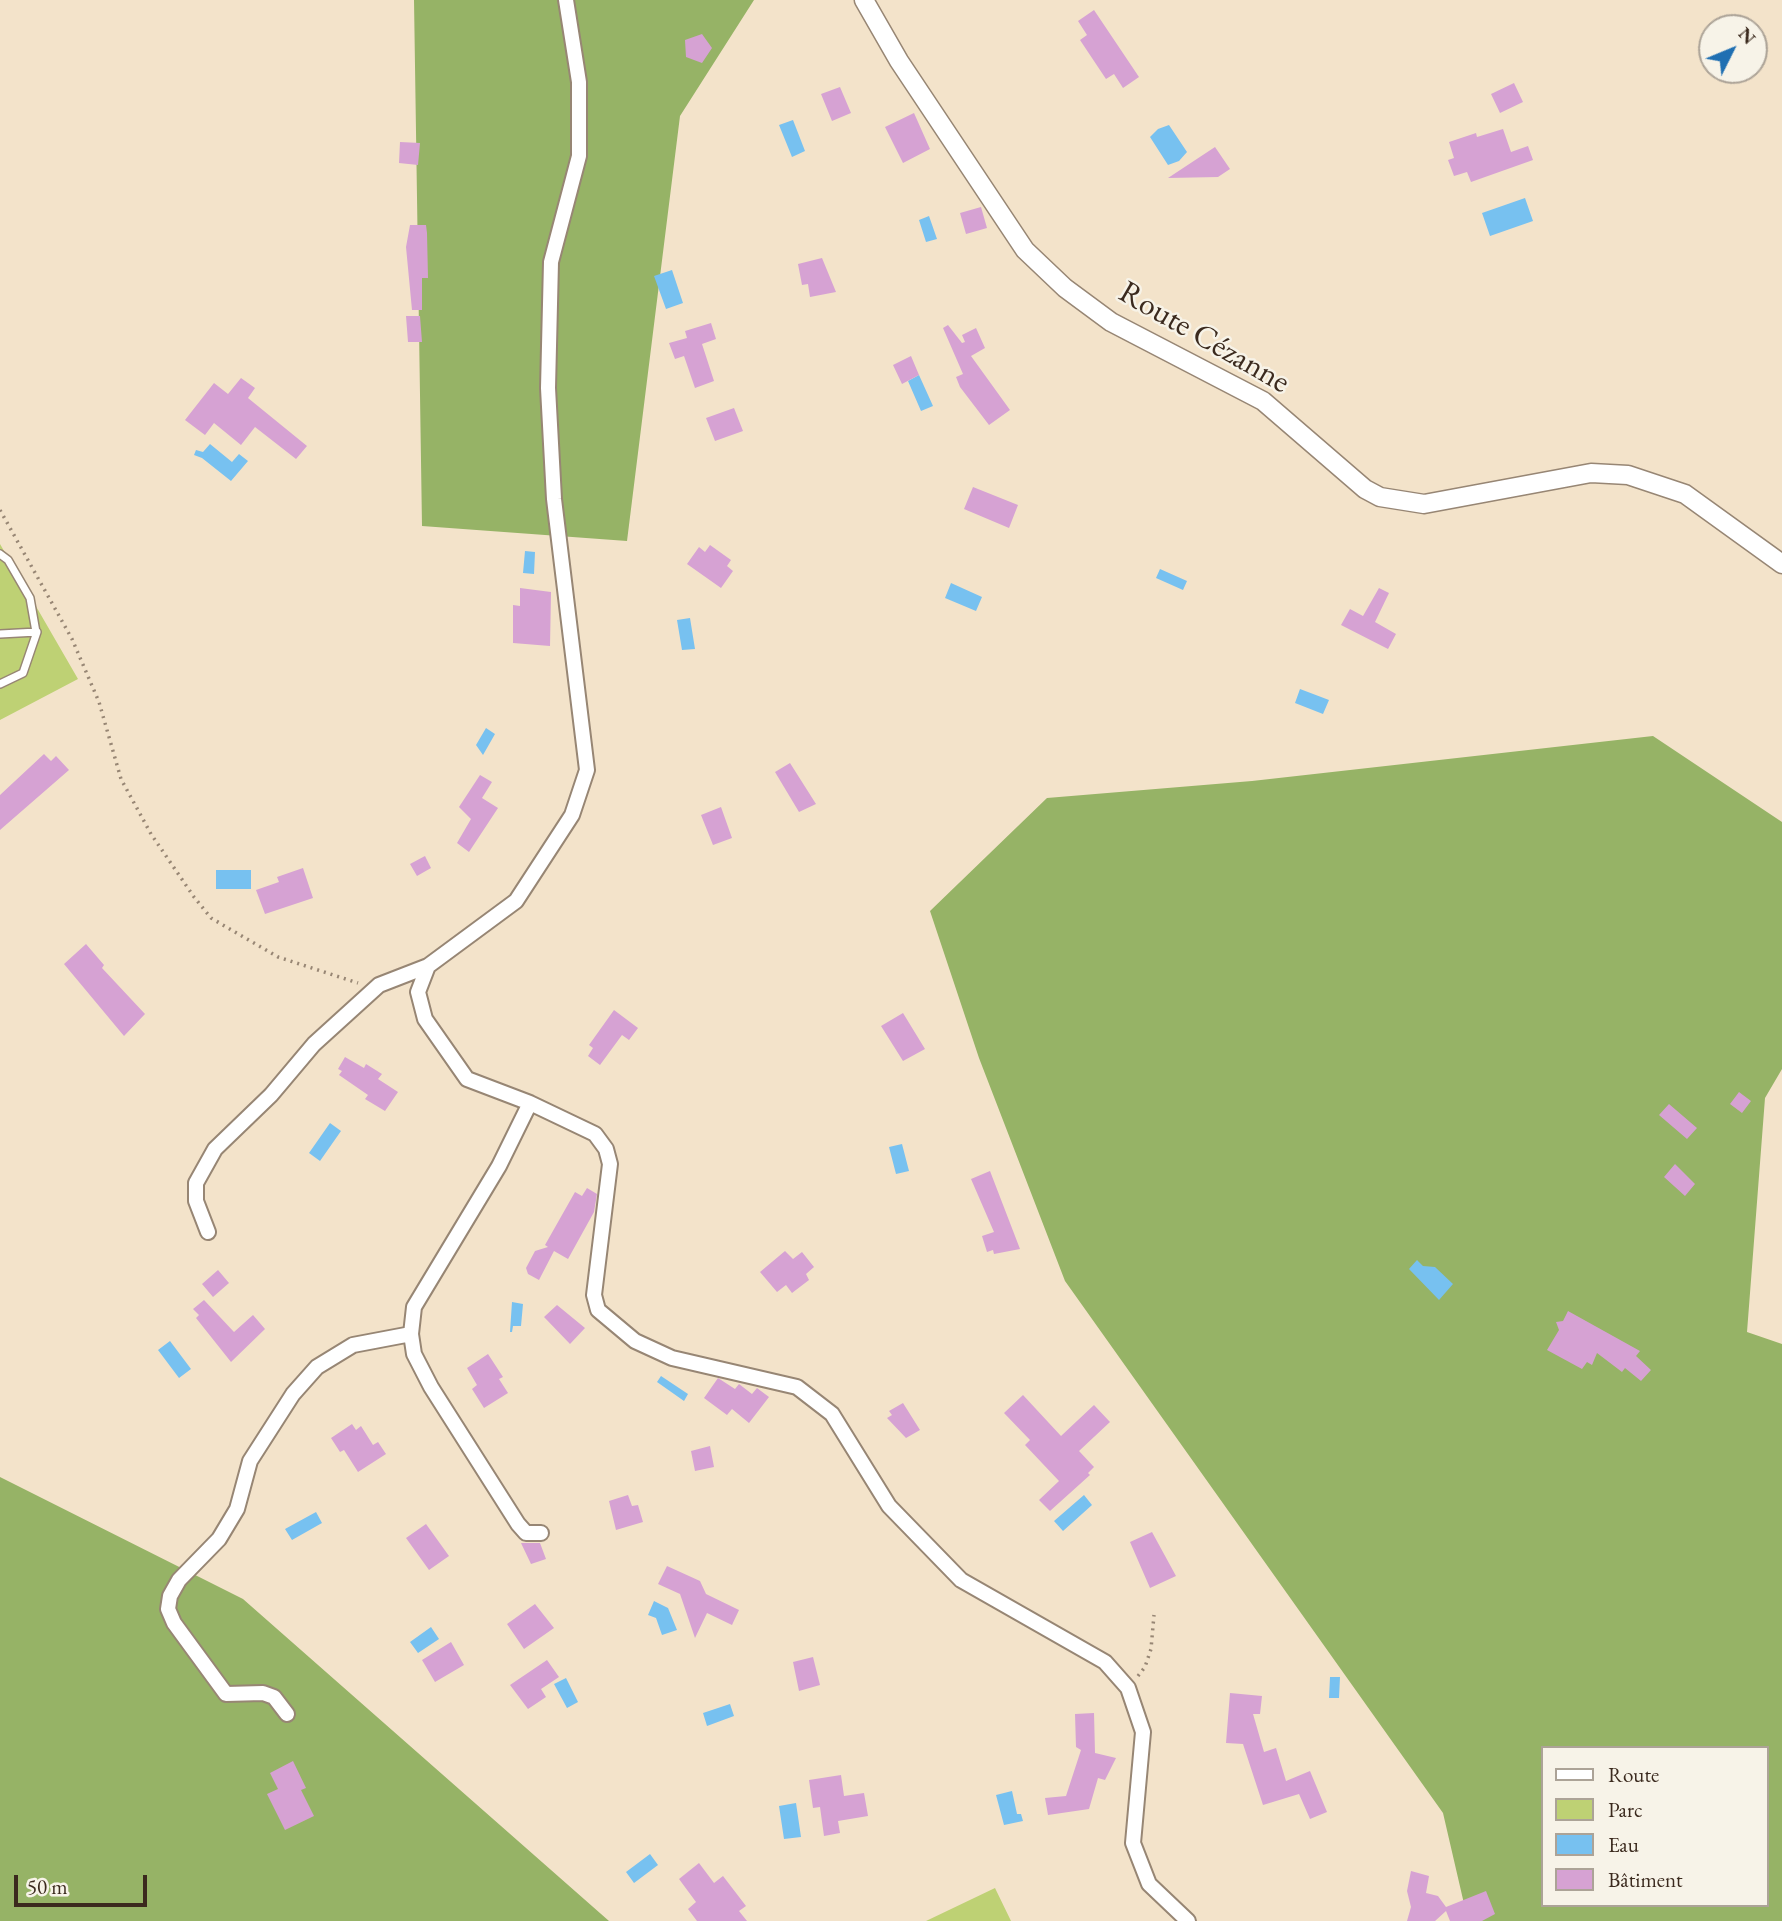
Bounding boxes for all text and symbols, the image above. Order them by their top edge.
north arrow [1698,14,1768,84]
text: N [1733,22,1762,50]
street label: Route Cézanne [1112,274,1296,402]
legend [1540,1746,1768,1907]
text: Route [1608,1761,1659,1788]
text: Parc [1608,1796,1642,1823]
text: Eau [1608,1831,1639,1858]
scale bar [18,1862,150,1906]
text: Bâtiment [1608,1866,1683,1893]
text: 50 m [27,1873,68,1900]

